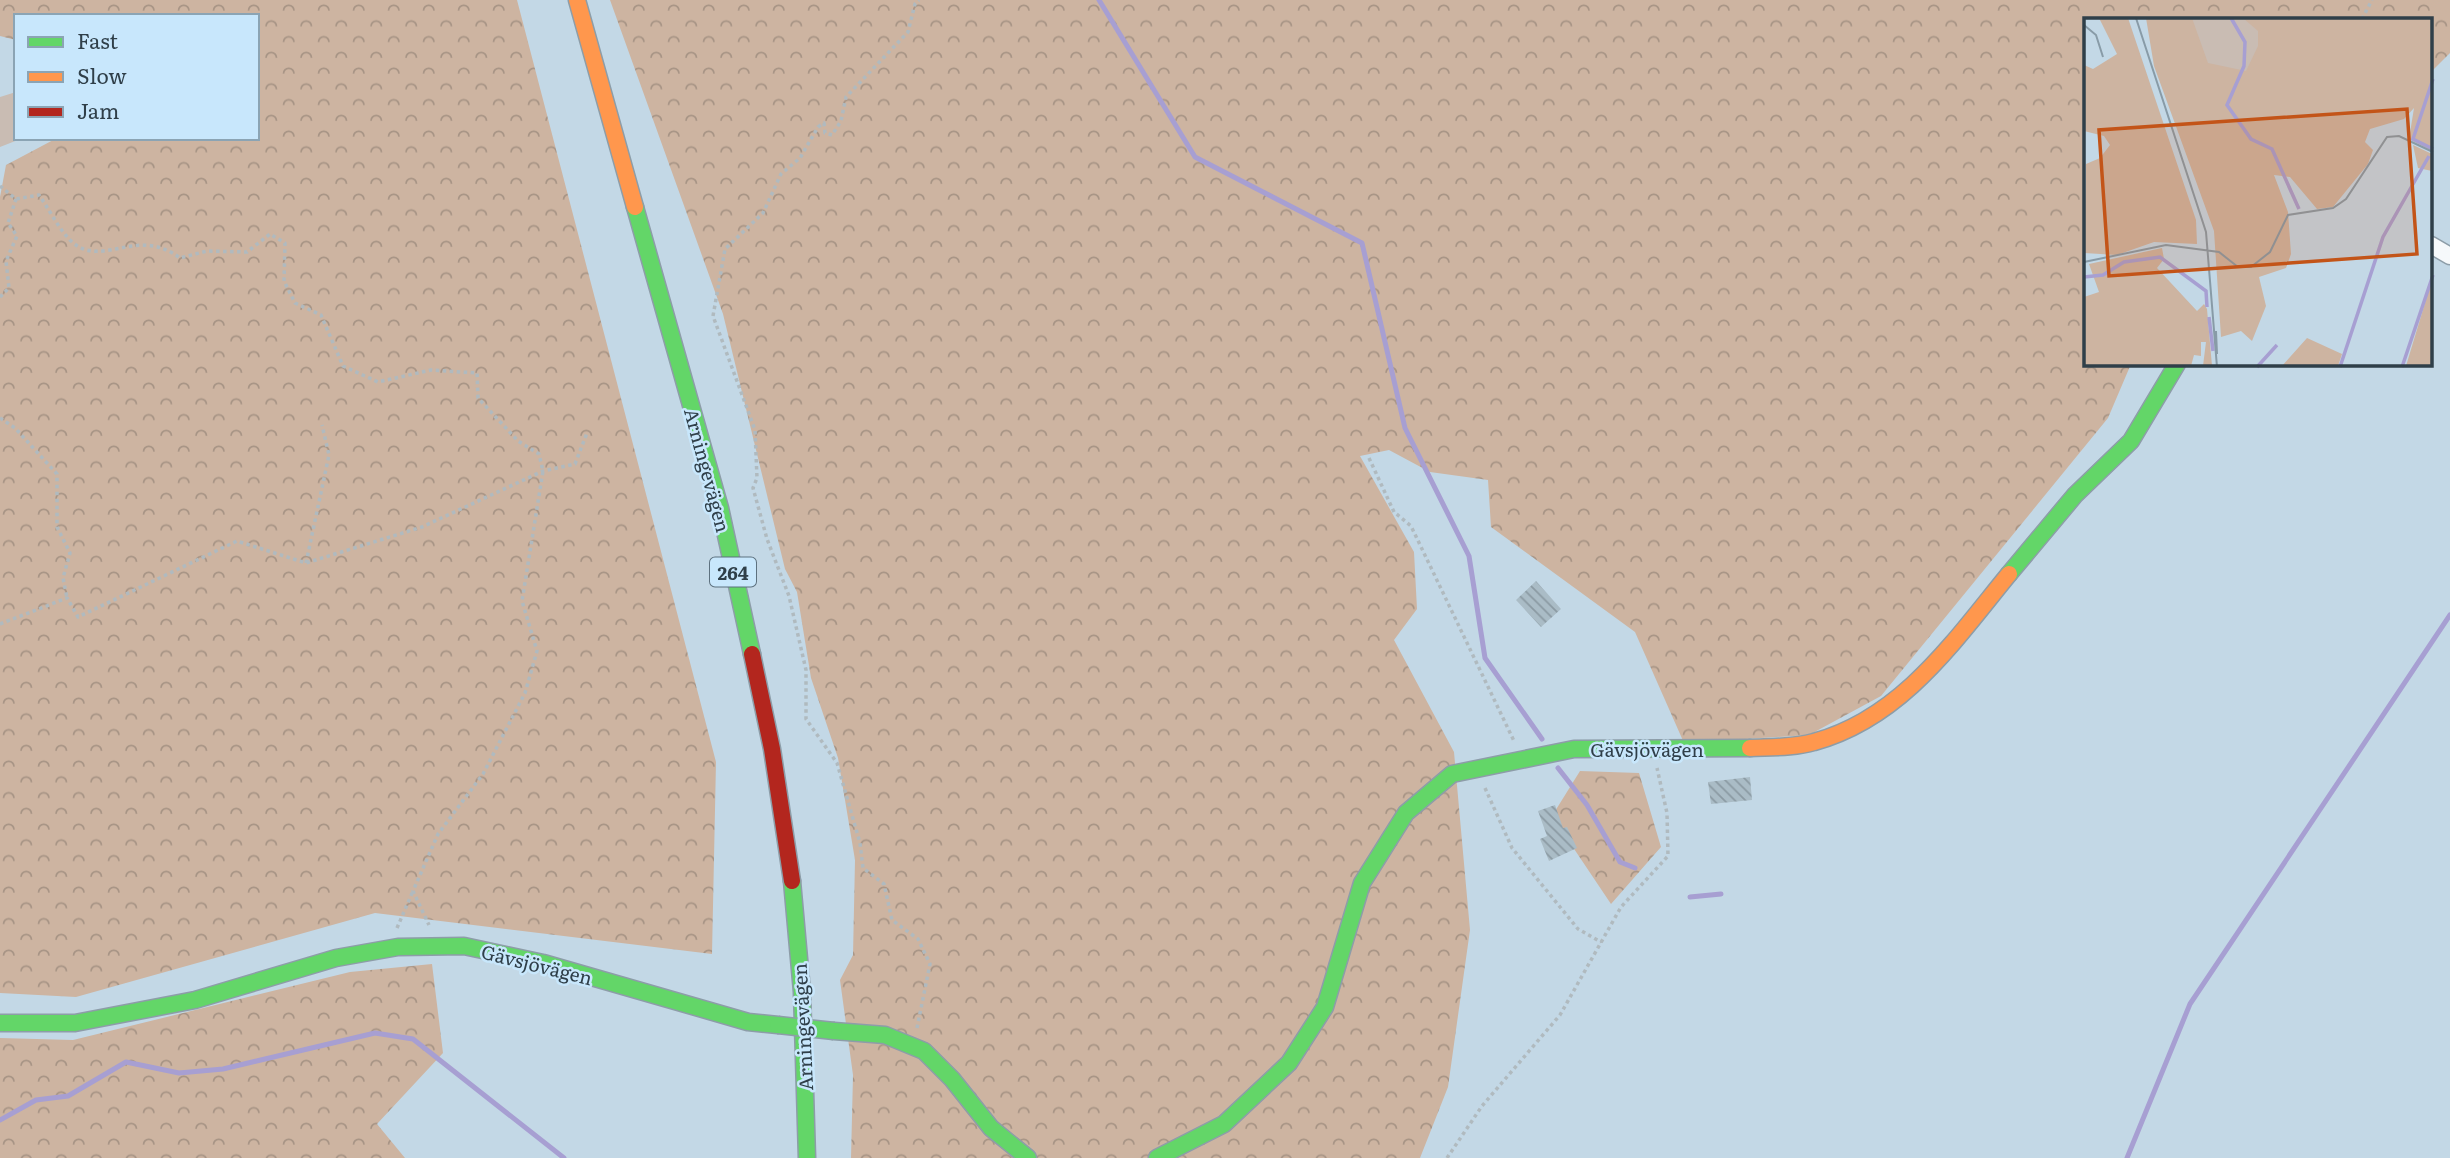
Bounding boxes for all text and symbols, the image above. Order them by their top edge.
legend [14,14,259,140]
inset map [2084,18,2432,366]
text: Fast [77,24,118,55]
text: Slow [77,59,127,90]
text: Jam [77,94,119,125]
street label: Arningevägen [678,405,738,535]
road number: 264 [710,558,756,586]
street label: Gävsjövägen [1590,735,1704,763]
street label: Gävsjövägen [479,937,595,991]
street label: Arningevägen [785,963,819,1091]

